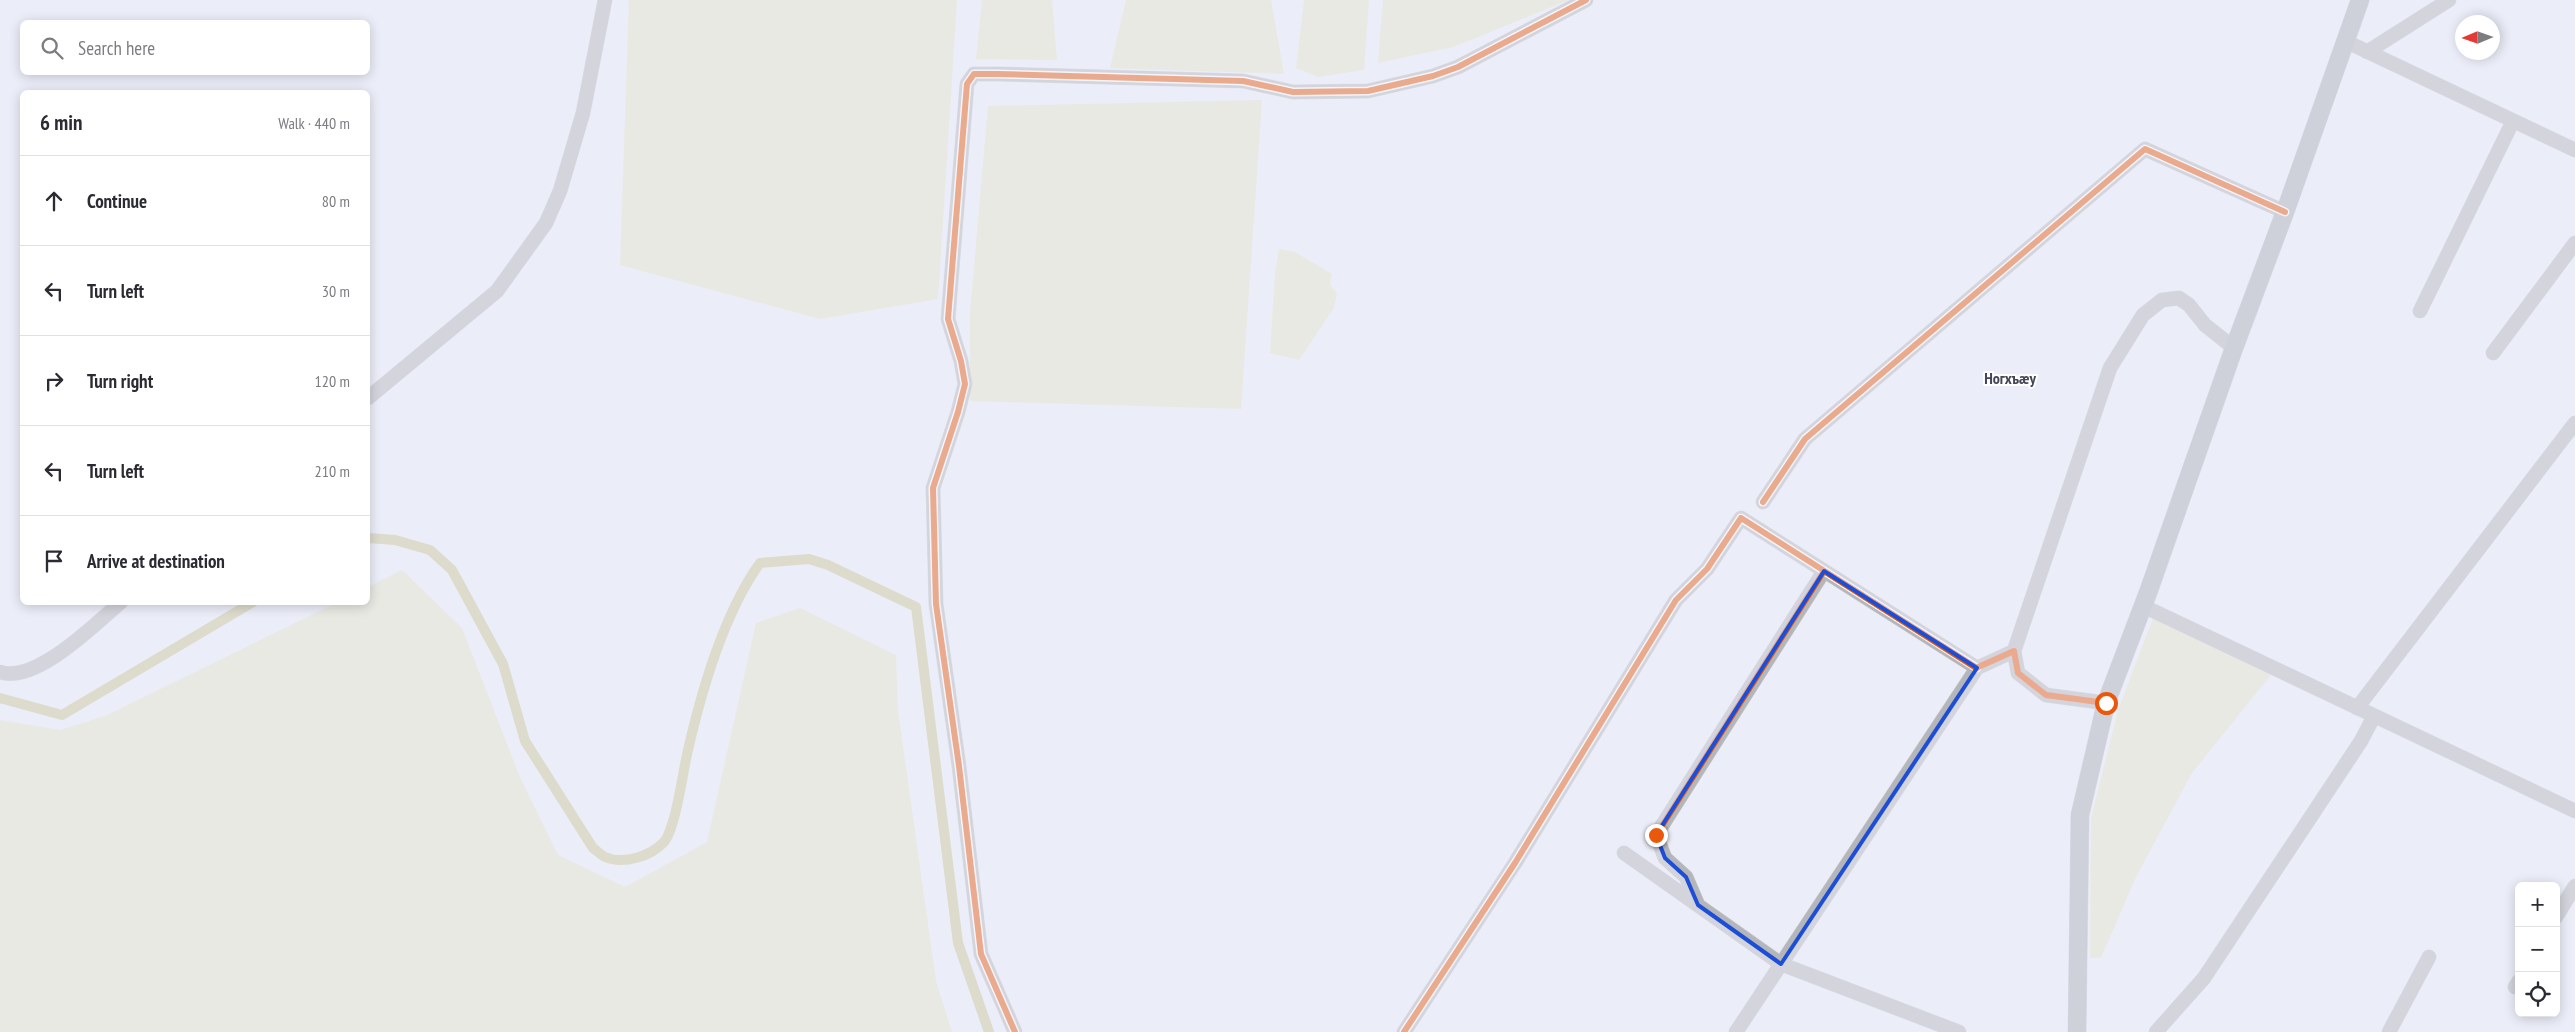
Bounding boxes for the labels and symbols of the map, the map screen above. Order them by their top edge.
north arrow [2455,15,2500,60]
district label: Ногхъæу [1984,368,2036,388]
route start [2095,692,2118,715]
route end [1645,824,1668,847]

